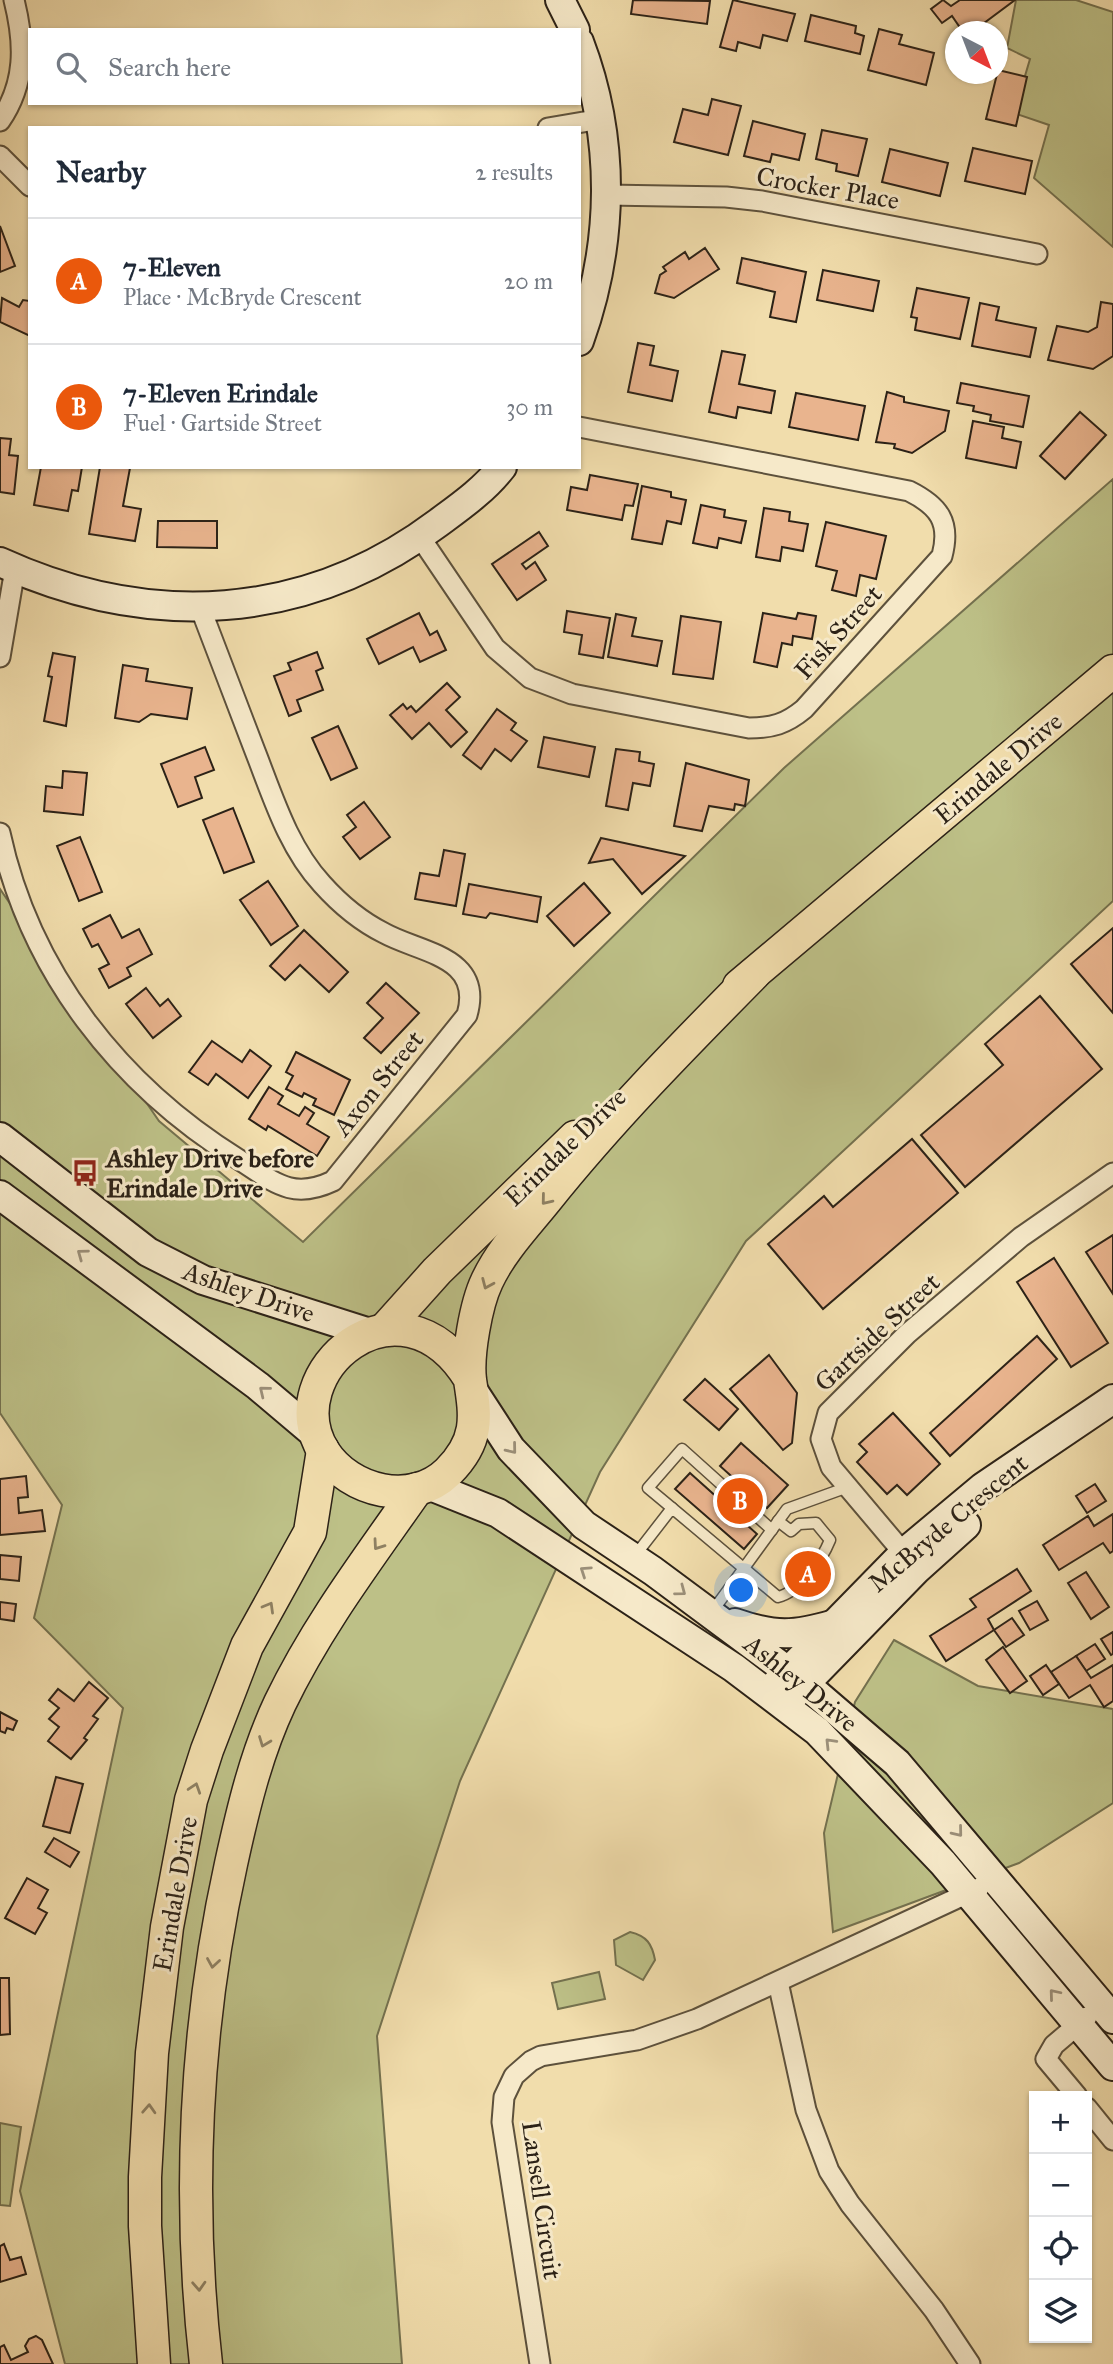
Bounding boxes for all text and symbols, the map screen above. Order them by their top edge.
north arrow [945,21,1008,84]
search box [28,28,581,105]
icon: search [52,48,90,86]
text: Search here [108,51,231,83]
text: Nearby [56,154,146,190]
text: 2 results [475,158,553,186]
street label: Crocker Place [754,160,902,216]
text: 7-Eleven [123,251,221,283]
text: A [71,267,87,295]
text: 20 m [504,267,553,295]
text: Place · McBryde Crescent [123,283,362,311]
text: 7-Eleven Erindale [123,377,318,409]
text: B [71,393,87,421]
text: 30 m [506,393,553,421]
text: Fuel · Gartside Street [123,409,322,437]
street label: Fisk Street [787,578,889,686]
street label: Erindale Drive [928,705,1069,831]
street label: Axon Street [325,1024,430,1143]
street label: Erindale Drive [497,1081,633,1213]
place label: Ashley Drive before Erindale Drive [104,1142,314,1204]
bus stop icon: Ashley Drive before Erindale Drive [70,1158,100,1188]
one-way arrow [542,1191,554,1204]
one-way arrow [77,1250,90,1263]
street label: Ashley Drive [178,1254,319,1329]
street label: Gartside Street [808,1266,946,1398]
one-way arrow [481,1276,495,1289]
one-way arrow [260,1386,272,1399]
one-way arrow [504,1440,516,1453]
street label: McBryde Crescent [862,1447,1034,1599]
pin: B [717,1475,763,1527]
one-way arrow [374,1537,386,1550]
pin: A [785,1548,831,1600]
one-way arrow [580,1567,593,1579]
your location [724,1573,758,1607]
one-way arrow [673,1583,686,1595]
one-way arrow [261,1602,274,1615]
street label: Ashley Drive [737,1627,864,1739]
one-way arrow [259,1735,273,1747]
one-way arrow [825,1738,838,1751]
one-way arrow [187,1782,201,1795]
street label: Erindale Drive [146,1814,204,1974]
one-way arrow [950,1824,962,1837]
one-way arrow [206,1957,221,1969]
one-way arrow [1050,1990,1062,2003]
map controls [1029,2091,1092,2343]
button: + [1029,2091,1092,2154]
one-way arrow [141,2103,156,2114]
street label: Lansell Circuit [515,2119,569,2281]
button: − [1029,2154,1092,2217]
button: locate [1029,2217,1092,2280]
button: layers [1029,2280,1092,2343]
one-way arrow [192,2281,207,2292]

